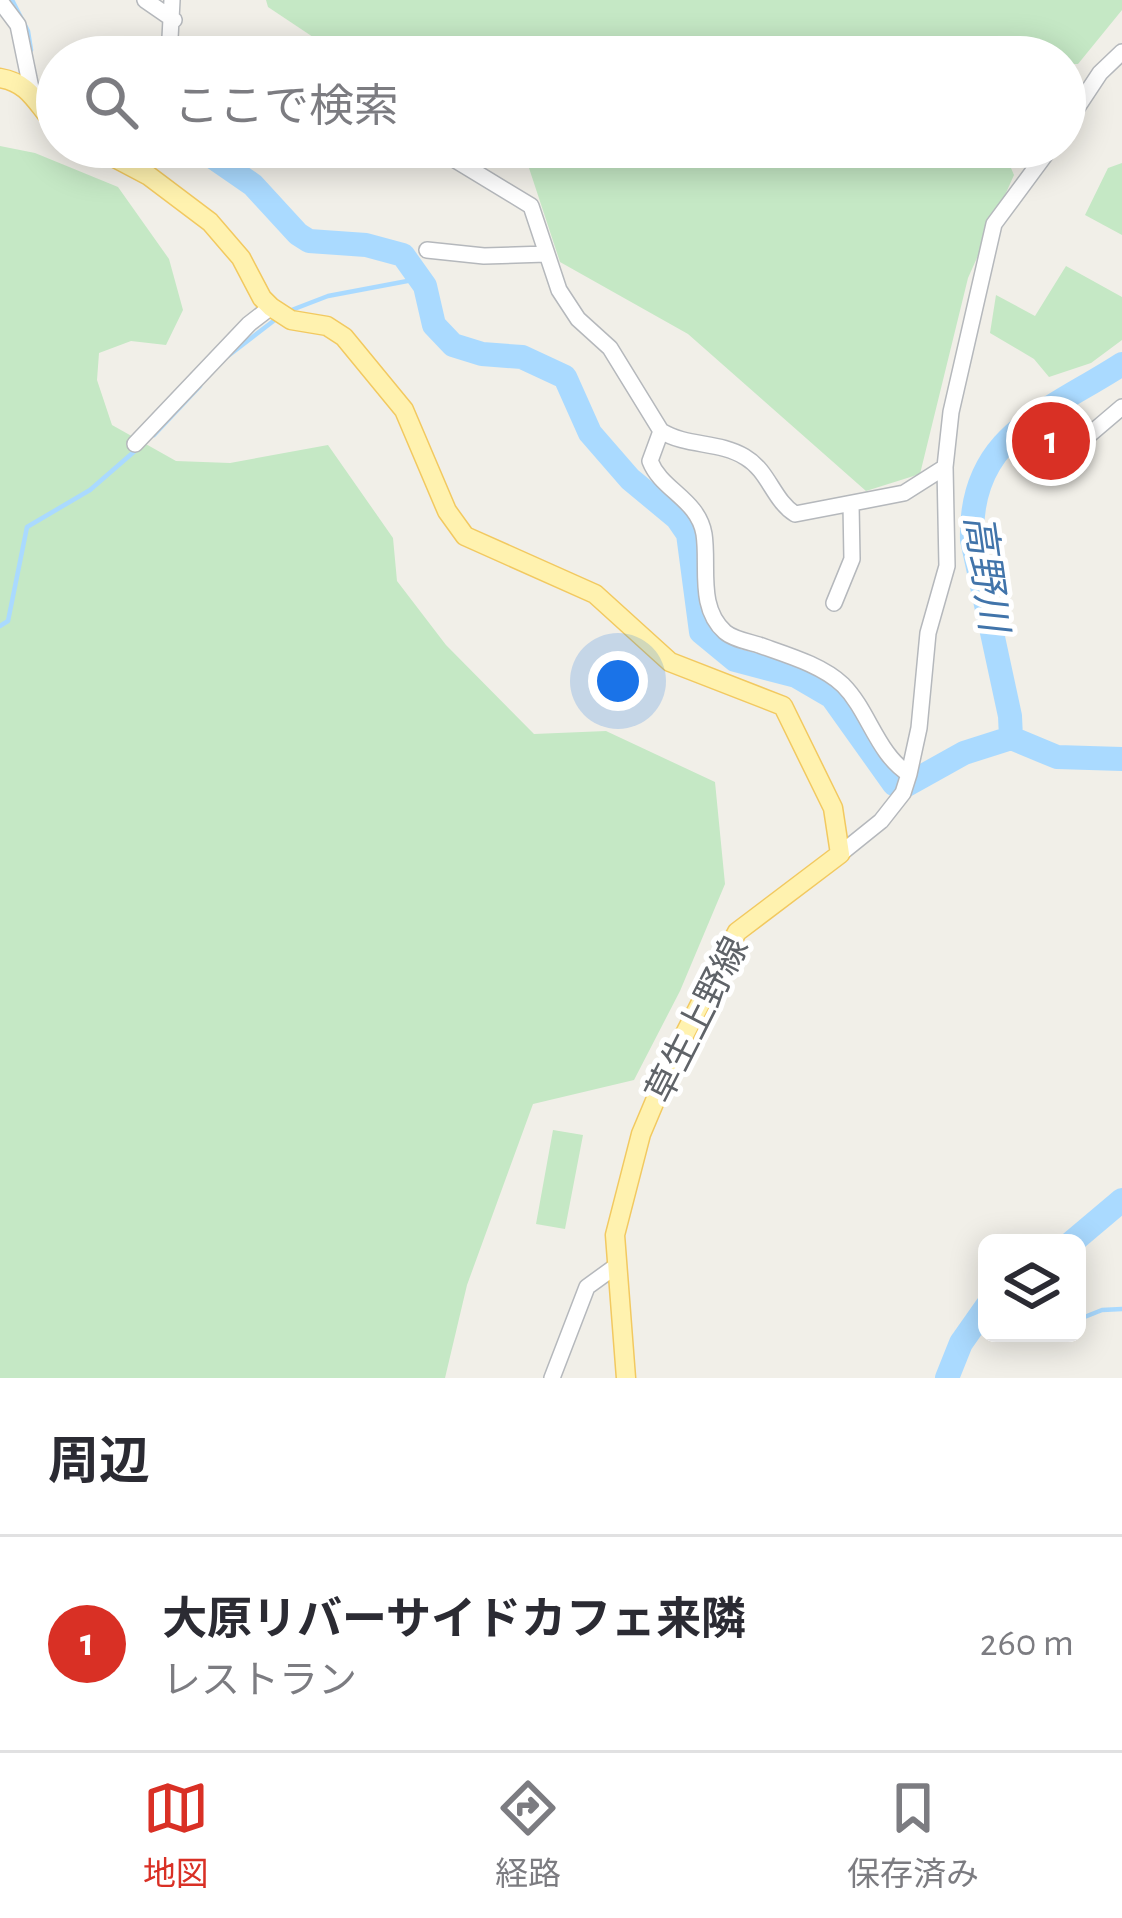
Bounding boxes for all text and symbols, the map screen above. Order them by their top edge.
search box [36,36,1086,168]
icon: search [78,69,144,135]
text: ここで検索 [174,85,399,130]
pin: 1 [1012,396,1090,486]
water label: 高野川 [958,512,1015,638]
your location [588,651,648,711]
street label: 草生上野線 [639,931,755,1108]
map controls [978,1234,1086,1342]
button: layers [978,1234,1086,1342]
text: 周辺 [48,1437,150,1488]
text: 大原リバーサイドカフェ来隣 [162,1598,746,1643]
text: 1 [80,1624,94,1663]
text: 260 m [980,1624,1074,1663]
text: レストラン [162,1662,357,1701]
tab: 地図 [143,1775,209,1896]
tab: 経路 [495,1775,561,1896]
tab: 保存済み [847,1775,979,1896]

